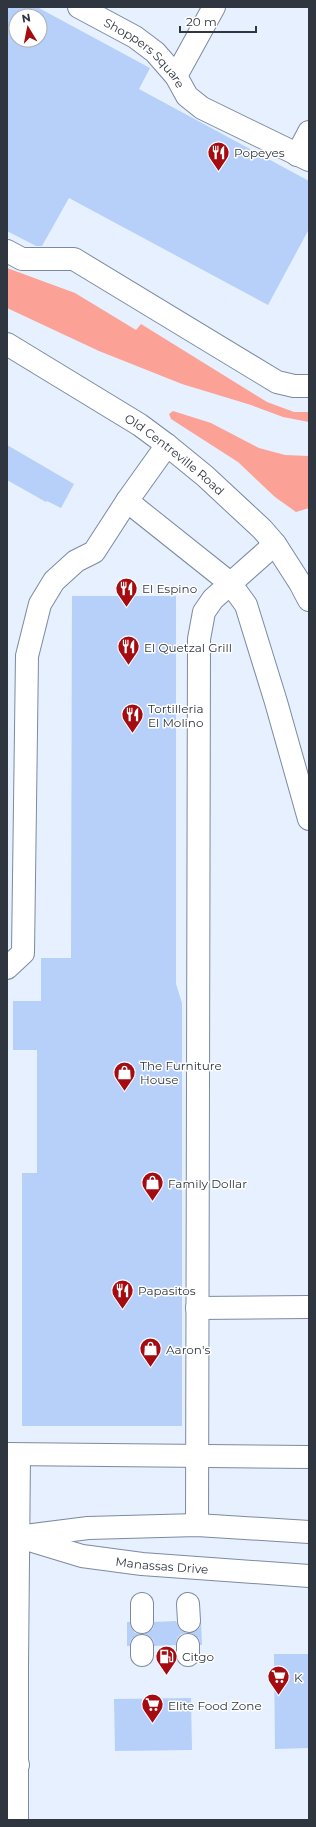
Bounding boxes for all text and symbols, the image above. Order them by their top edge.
north arrow [8,8,48,48]
scale bar [180,8,256,34]
text: N [21,10,32,26]
street label: Shoppers Square [101,14,188,90]
text: 20 m [186,14,217,29]
restaurant icon: Popeyes [206,139,232,172]
place label: Popeyes [234,145,285,160]
street label: Old Centreville Road [122,410,228,498]
restaurant icon: El Espino [114,575,140,608]
place label: El Espino [142,581,197,596]
restaurant icon: El Quetzal Grill [116,634,142,667]
place label: El Quetzal Grill [144,640,232,655]
place label: Tortilleria El Molino [148,701,204,730]
restaurant icon: Tortilleria El Molino [119,702,145,735]
place label: The Furniture House [140,1058,222,1087]
shop icon: The Furniture House [111,1059,137,1092]
shop icon: Family Dollar [139,1170,165,1203]
place label: Family Dollar [168,1176,247,1191]
restaurant icon: Papasitos [110,1277,136,1310]
place label: Papasitos [138,1283,196,1298]
shop icon: Aaron's [138,1336,164,1369]
place label: Aaron's [166,1342,210,1357]
street label: Manassas Drive [115,1553,209,1576]
fuel station icon: Citgo [154,1643,180,1676]
place label: Citgo [182,1649,214,1664]
supermarket icon: K [265,1664,291,1697]
place label: K [294,1670,303,1685]
supermarket icon: Elite Food Zone [140,1692,166,1725]
place label: Elite Food Zone [168,1698,262,1713]

